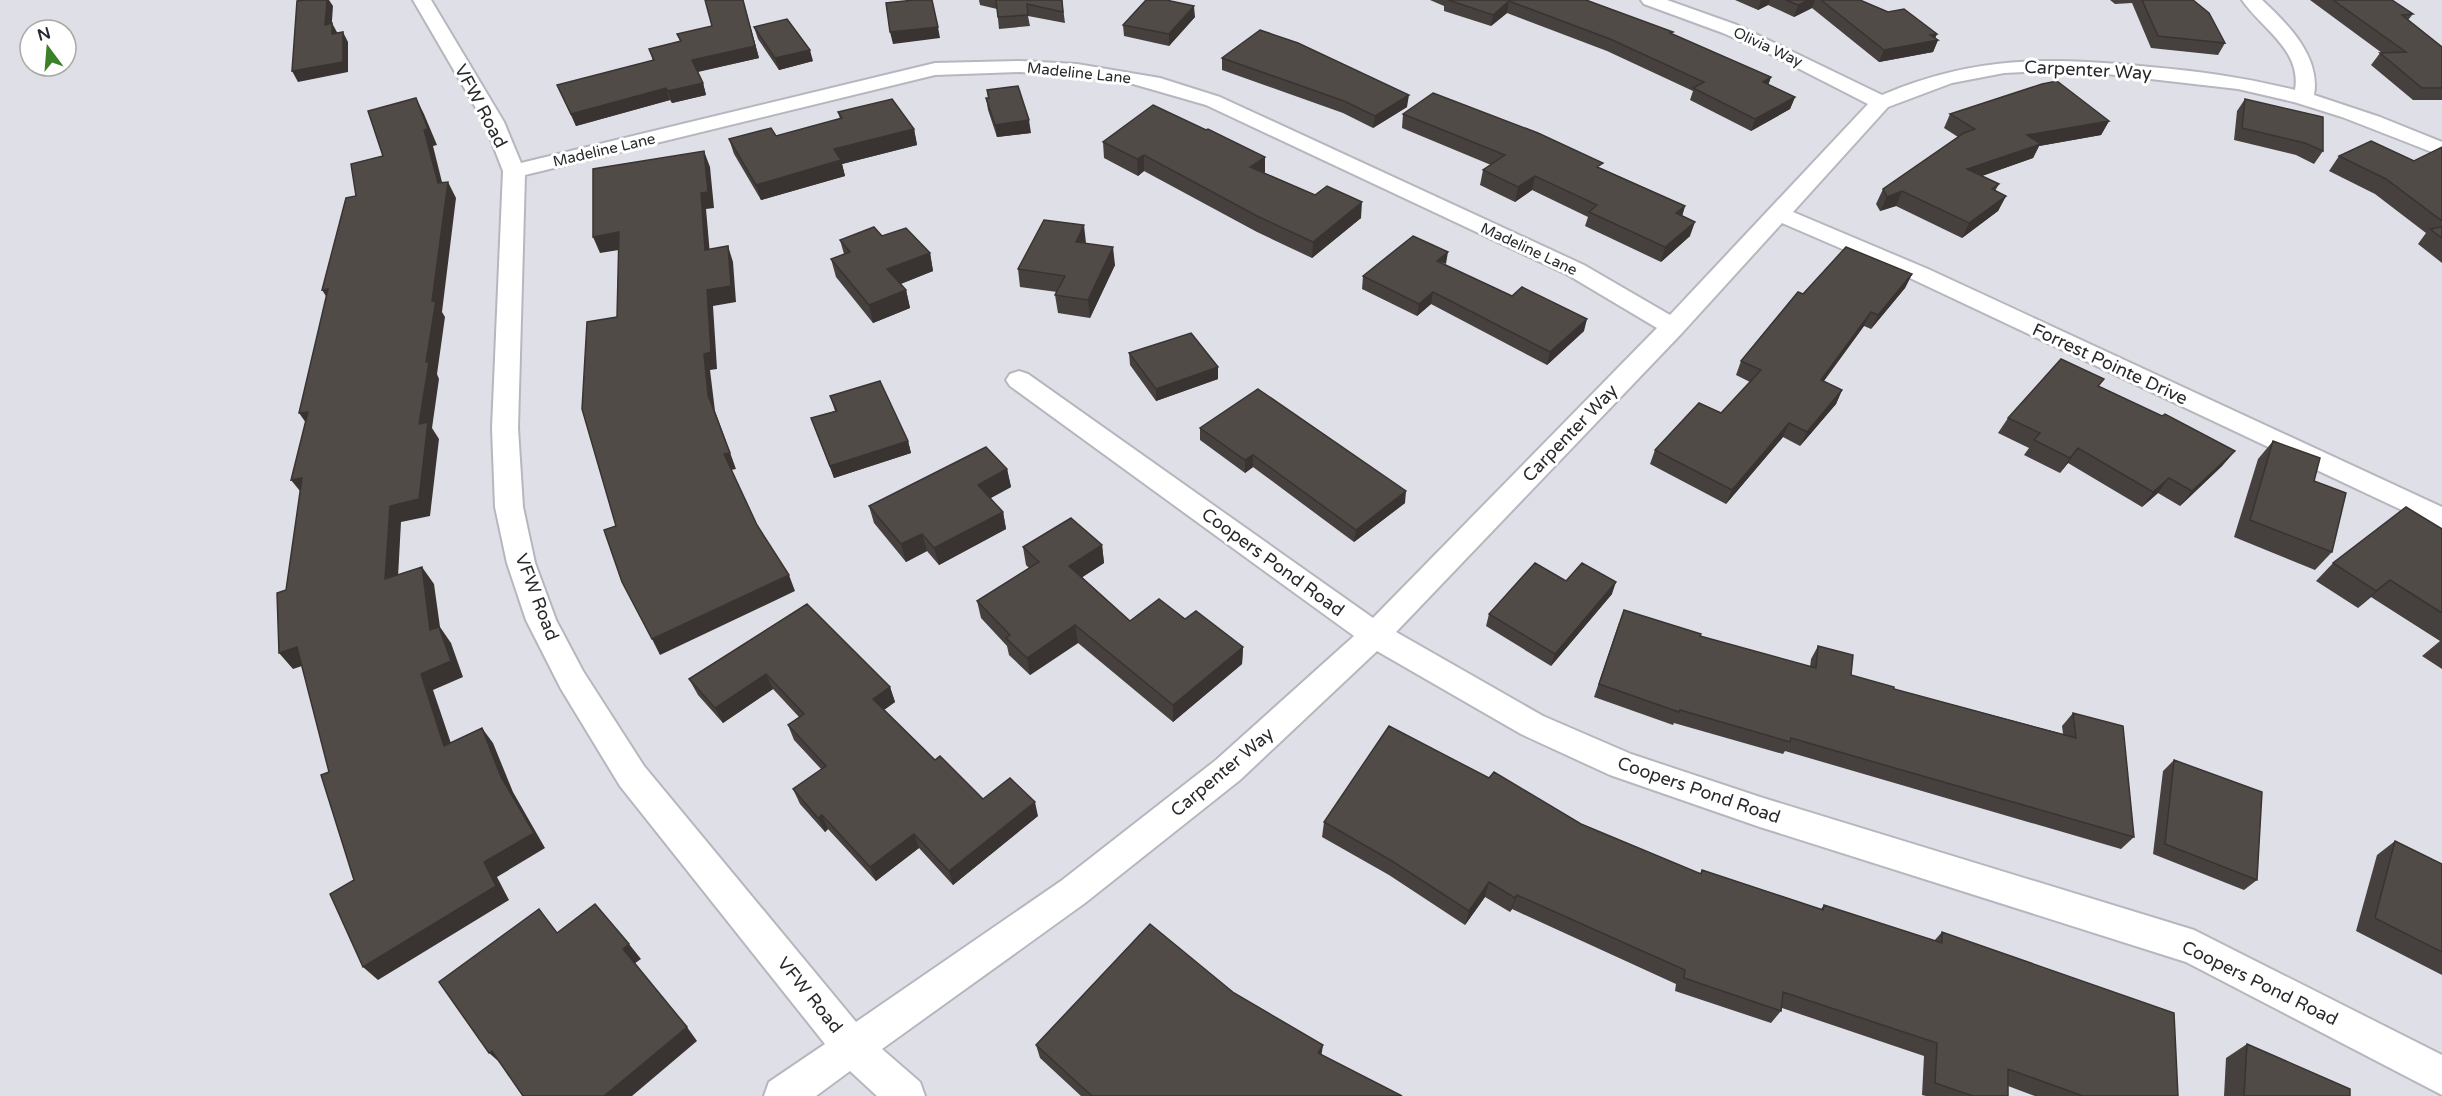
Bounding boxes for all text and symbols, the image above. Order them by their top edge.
north arrow [18,18,78,78]
text: N [35,23,53,46]
street label: Olivia Way [1730,23,1806,71]
street label: Carpenter Way [2024,56,2153,84]
street label: Madeline Lane [1026,59,1132,87]
street label: VFW Road [450,60,512,152]
street label: Madeline Lane [551,129,657,171]
street label: Madeline Lane [1478,219,1580,279]
street label: Forrest Pointe Drive [2029,318,2191,410]
street label: Carpenter Way [1518,379,1622,486]
street label: Coopers Pond Road [1197,503,1349,621]
street label: VFW Road [510,550,564,644]
street label: Carpenter Way [1166,722,1278,821]
street label: Coopers Pond Road [1615,752,1783,828]
street label: Coopers Pond Road [2178,936,2342,1030]
street label: VFW Road [773,952,847,1038]

